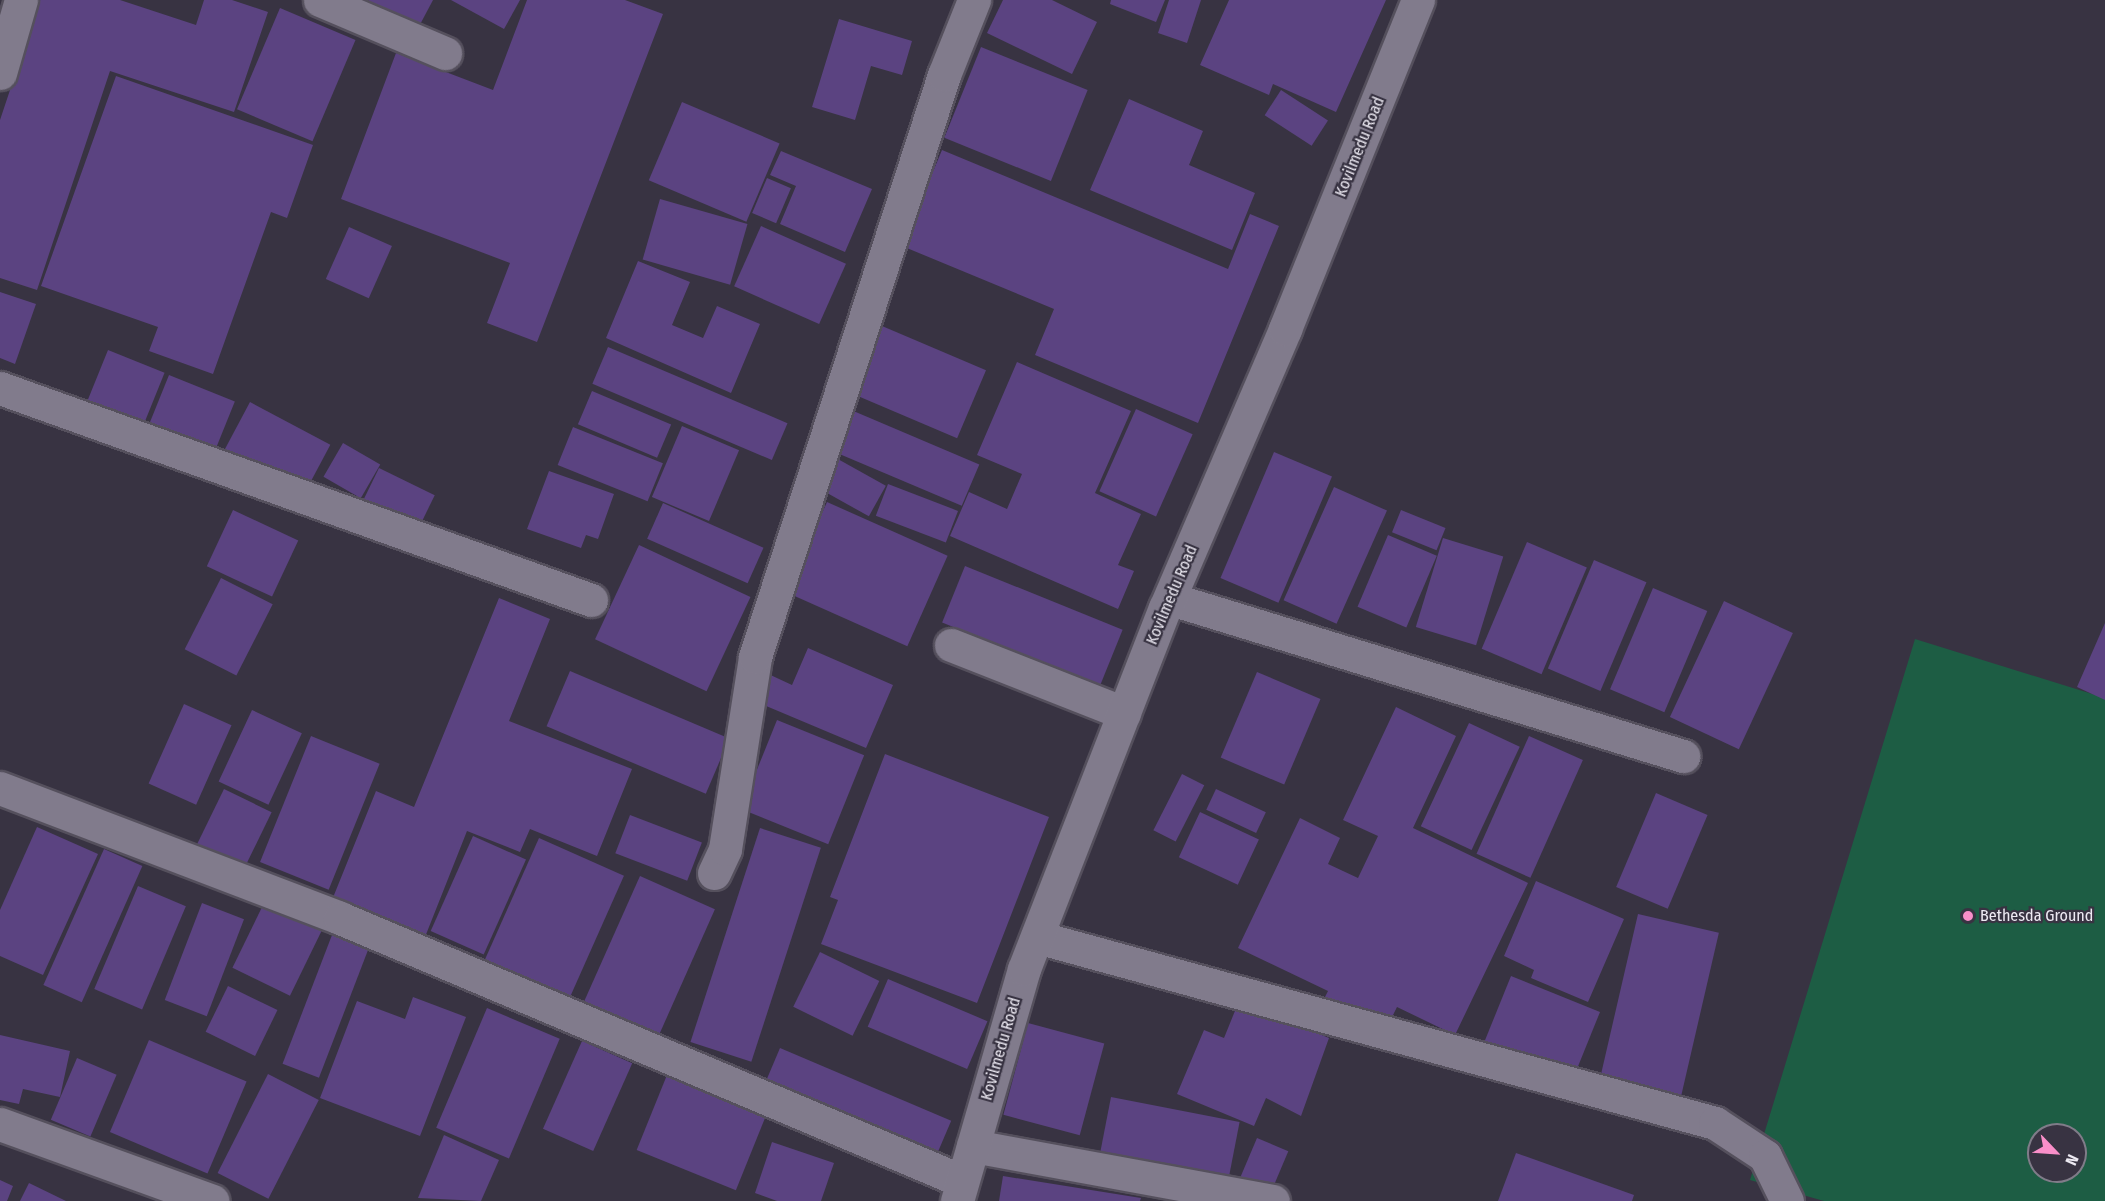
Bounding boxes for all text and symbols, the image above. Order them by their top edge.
street label: Kovilmedu Road [1331,94,1389,200]
street label: Kovilmedu Road [1142,542,1202,648]
place label: Bethesda Ground [1980,906,2093,926]
marker: Bethesda Ground [1961,909,1975,923]
street label: Kovilmedu Road [977,995,1025,1103]
north arrow [2027,1123,2087,1183]
text: N [2061,1152,2083,1168]

